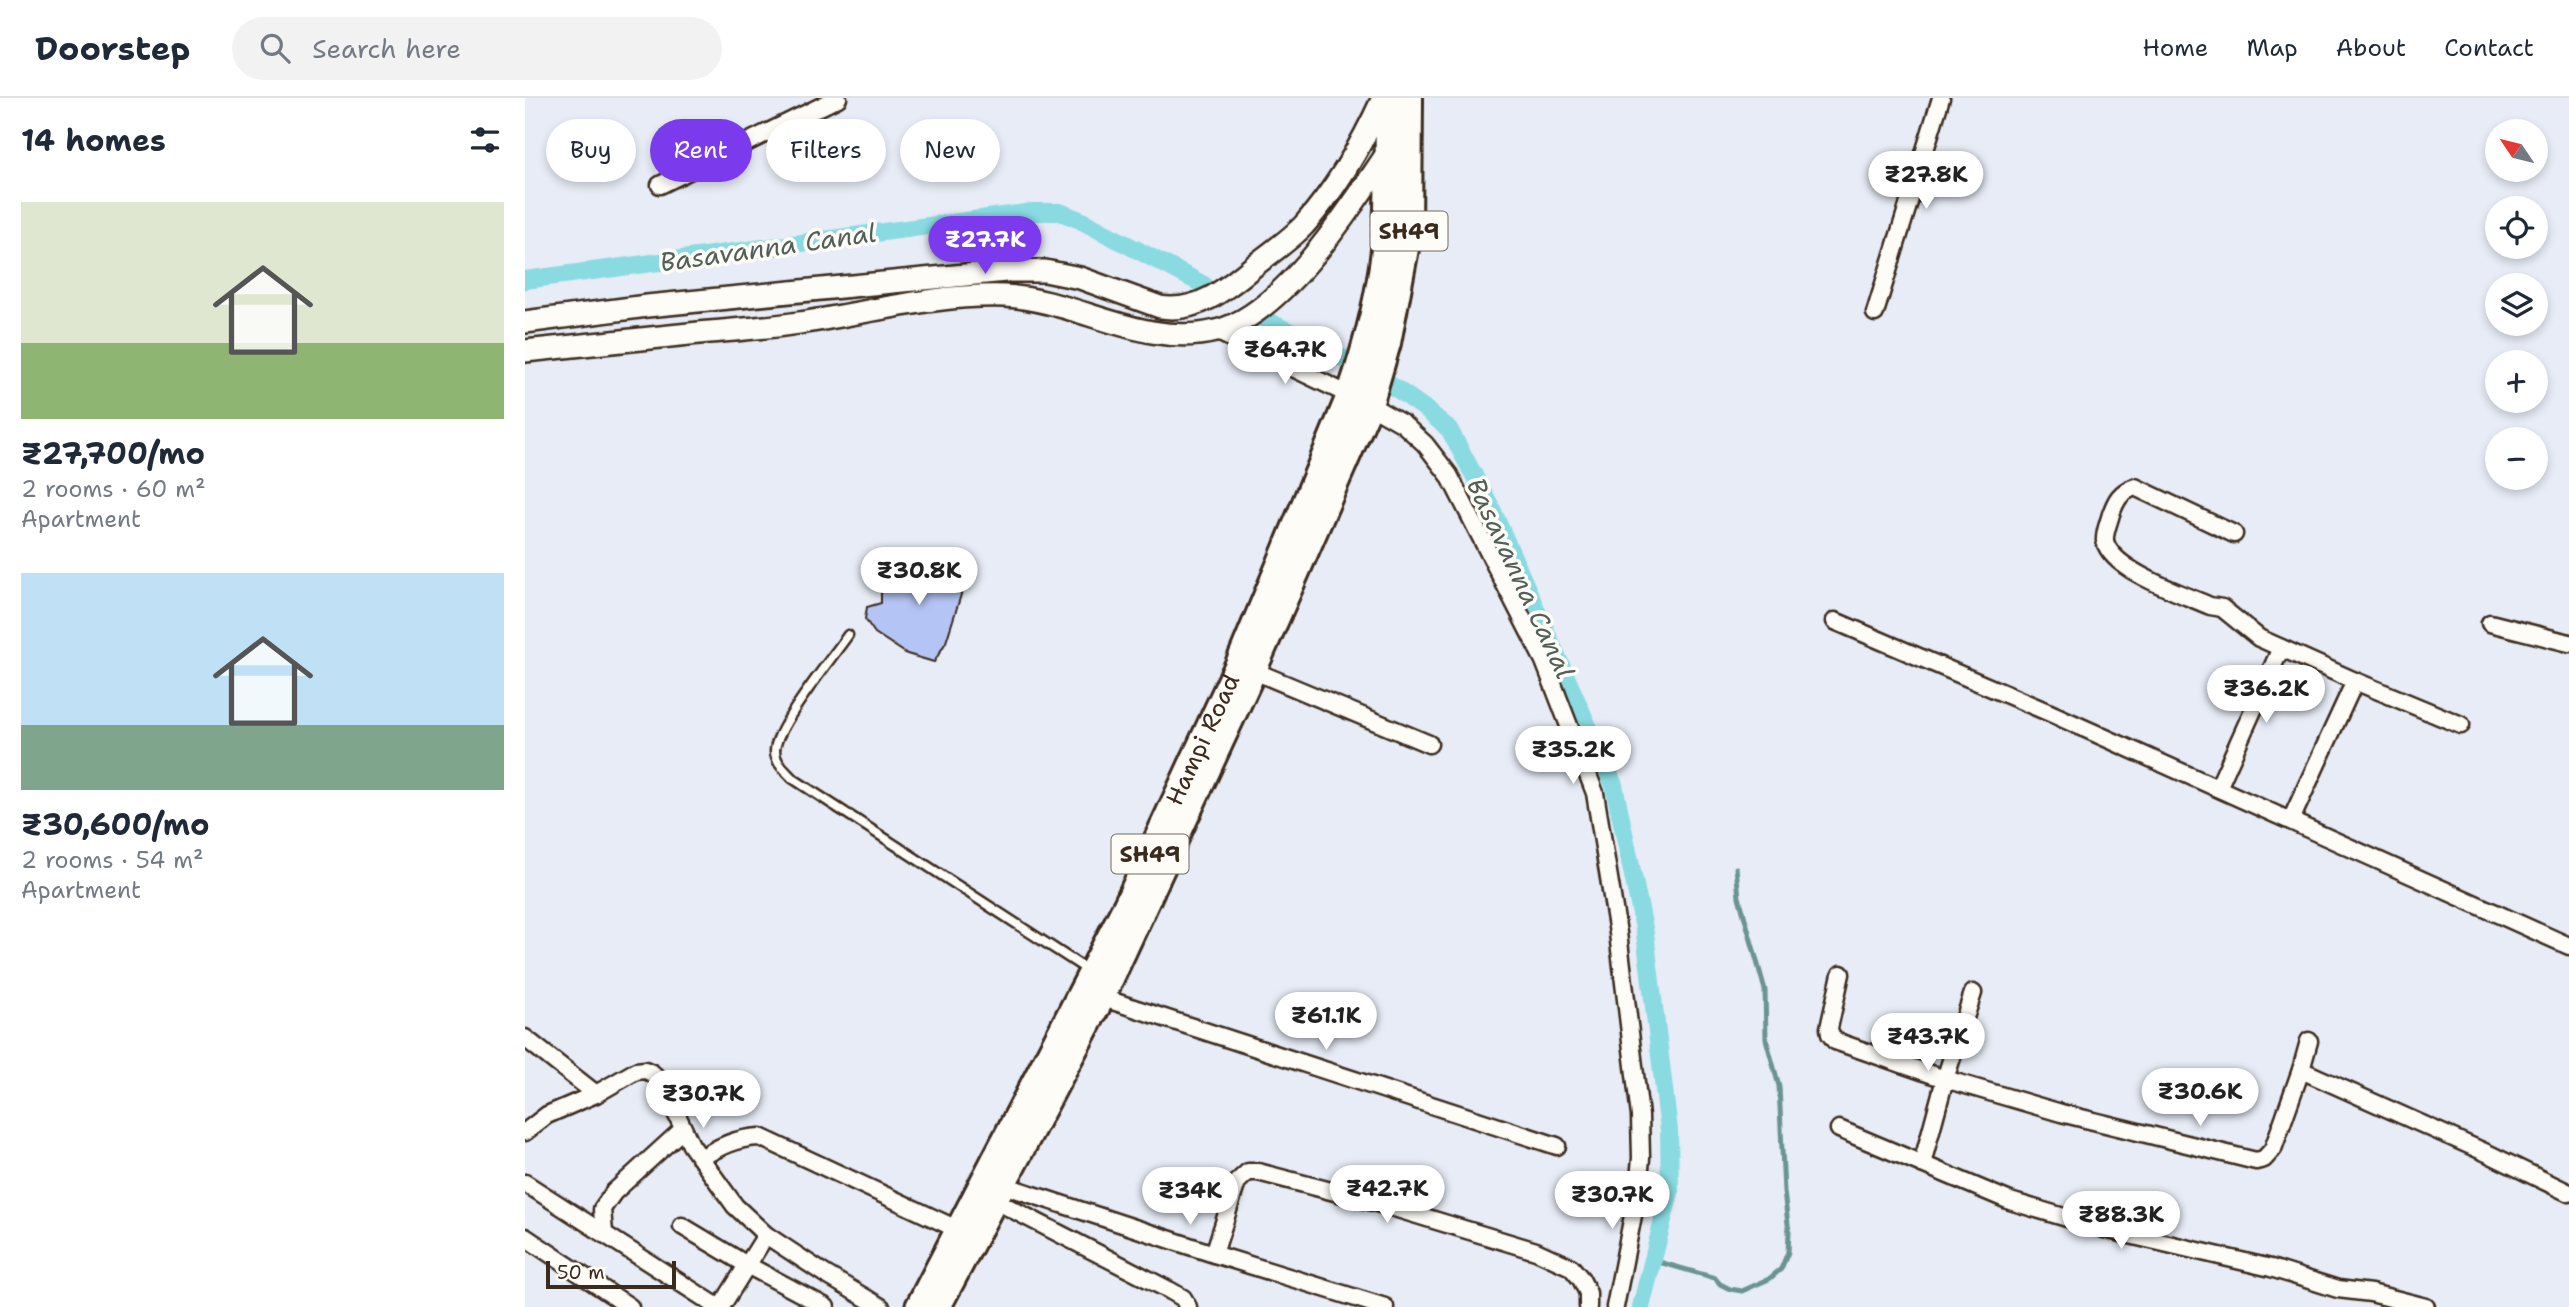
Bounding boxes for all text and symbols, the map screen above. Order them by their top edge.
search box [232,17,722,80]
text: Doorstep [35,26,190,71]
icon: search [256,29,294,67]
text: Search here [312,31,461,66]
text: Home [2142,32,2208,64]
text: Map [2246,32,2298,64]
text: About [2336,32,2406,64]
text: Contact [2444,32,2534,64]
chip: Buy [546,119,636,182]
chip: Rent [650,119,752,182]
chip: Filters [766,119,886,182]
chip: New [900,119,1000,182]
north arrow [2485,119,2548,182]
map controls [2485,119,2548,490]
text: 14 homes [21,120,166,161]
icon: filters [466,121,504,159]
pin: ₹27.8K [1869,152,1983,211]
text: ₹27.8K [1884,159,1968,189]
button: locate [2485,196,2548,259]
road number: SH49 [1371,212,1447,250]
water label: Basavanna Canal [658,214,878,280]
pin: ₹27.7K [928,216,1042,276]
text: ₹27.7K [944,224,1026,254]
icon: home [200,247,326,373]
button: layers [2485,273,2548,336]
pin: ₹64.7K [1228,327,1342,386]
text: ₹64.7K [1244,334,1326,364]
button: + [2485,350,2548,413]
button: − [2485,427,2548,490]
text: ₹27,700/mo [21,433,205,474]
water label: Basavanna Canal [1459,472,1583,684]
text: 2 rooms · 60 m² [21,474,206,504]
text: Apartment [21,504,141,534]
pin: ₹30.8K [862,547,976,607]
text: ₹30.8K [877,555,961,585]
icon: home [200,618,326,744]
pin: ₹36.2K [2209,666,2323,725]
street label: Hampi Road [1159,669,1247,811]
text: ₹36.2K [2223,673,2309,703]
pin: ₹35.2K [1516,726,1630,786]
text: ₹35.2K [1531,734,1615,764]
text: ₹30,600/mo [21,804,209,845]
road number: SH49 [1111,834,1189,874]
text: 2 rooms · 54 m² [21,845,204,875]
text: Apartment [21,875,141,905]
pin: ₹61.1K [1269,992,1383,1052]
text: ₹61.1K [1291,1000,1361,1030]
pin: ₹43.7K [1871,1014,1985,1073]
text: ₹43.7K [1887,1021,1969,1051]
pin: ₹30.6K [2143,1068,2257,1128]
pin: ₹30.7K [646,1070,760,1130]
text: ₹30.6K [2158,1076,2242,1106]
text: ₹30.7K [662,1078,744,1108]
pin: ₹42.7K [1330,1166,1444,1225]
pin: ₹34K [1149,1168,1231,1227]
pin: ₹30.7K [1555,1172,1669,1231]
text: ₹42.7K [1346,1173,1428,1203]
text: ₹34K [1158,1175,1222,1205]
text: ₹30.7K [1571,1179,1653,1209]
pin: ₹88.3K [2064,1192,2178,1251]
text: ₹88.3K [2078,1199,2164,1229]
scale bar [546,1258,675,1290]
text: 50 m [557,1260,605,1285]

